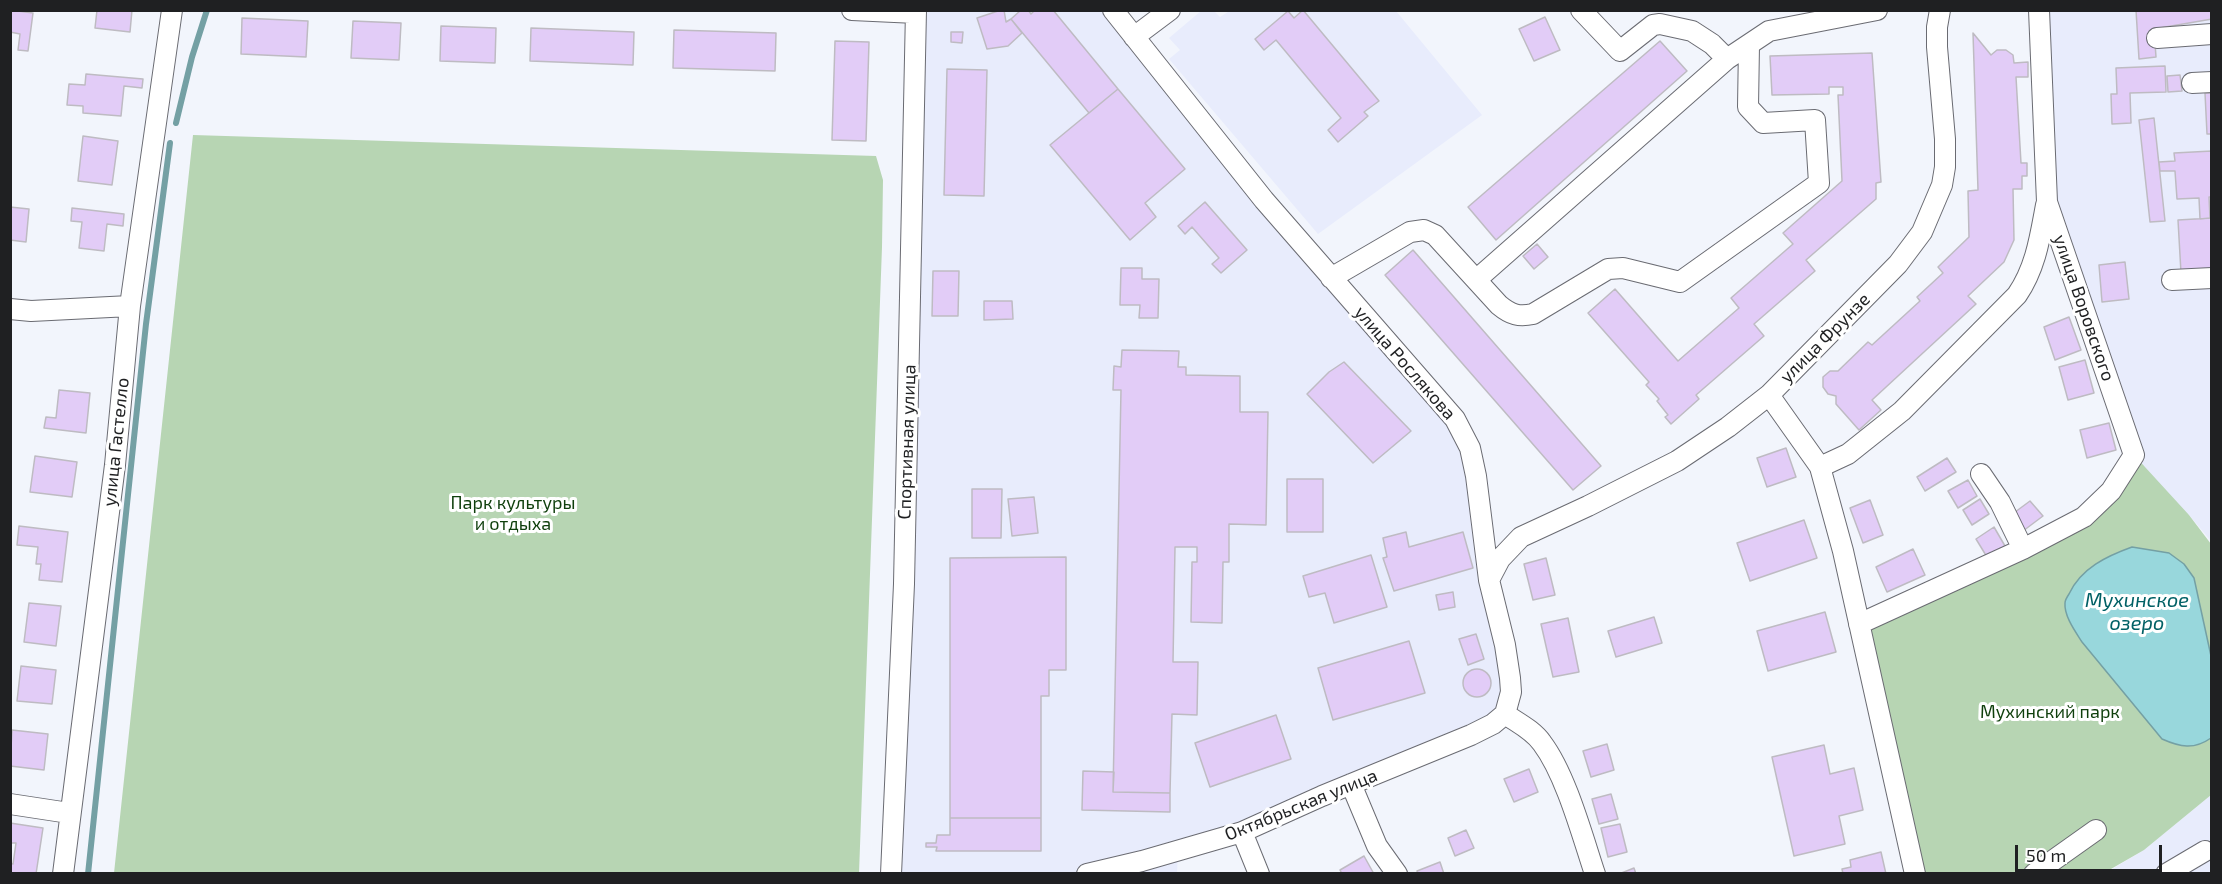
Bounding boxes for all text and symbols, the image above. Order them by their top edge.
street label: улица Воровского [2049,232,2119,384]
street label: улица Фрунзе [1776,289,1874,387]
street label: улица Рослякова [1350,302,1460,424]
street label: Спортивная улица [893,364,921,520]
street label: улица Гастелло [99,377,133,507]
park label: Парк культуры и отдыха [451,492,575,534]
water label: Мухинское озеро [2085,588,2189,635]
park label: Мухинский парк [1980,701,2120,723]
street label: Октябрьская улица [1221,764,1381,846]
scale bar [2018,833,2165,871]
text: 50 m [2026,844,2066,866]

